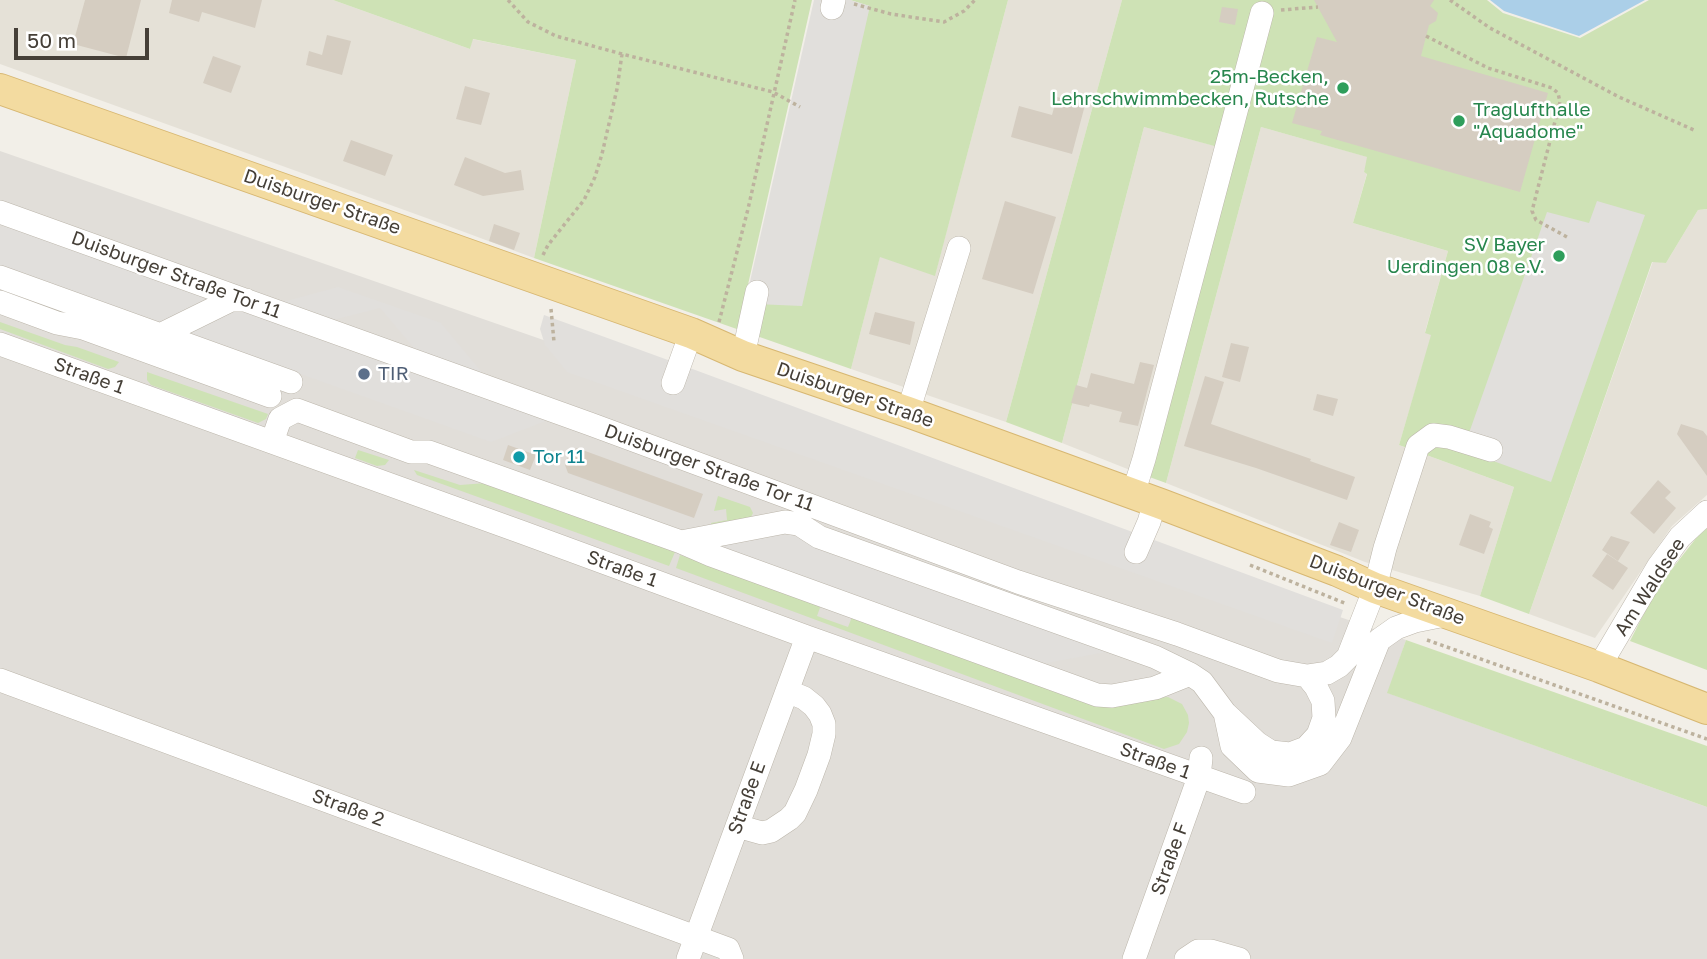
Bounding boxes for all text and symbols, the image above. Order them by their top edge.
scale bar [18,14,152,58]
text: 50 m [27,27,76,53]
place label: 25m-Becken, Lehrschwimmbecken, Rutsche [1051,66,1329,110]
marker: 25m-Becken, Lehrschwimmbecken, Rutsche [1335,80,1351,96]
place label: Traglufthalle "Aquadome" [1473,99,1590,143]
marker: Traglufthalle "Aquadome" [1451,113,1467,129]
street label: Duisburger Straße [240,164,404,240]
street label: Duisburger Straße Tor 11 [68,226,284,324]
place label: SV Bayer Uerdingen 08 e.V. [1387,234,1545,278]
marker: SV Bayer Uerdingen 08 e.V. [1551,248,1567,264]
street label: Straße 1 [51,353,127,399]
street label: Duisburger Straße [773,357,937,433]
place label: TIR [378,363,409,385]
marker: TIR [356,366,372,382]
street label: Duisburger Straße Tor 11 [601,419,817,517]
place label: Tor 11 [533,446,585,468]
marker: Tor 11 [511,449,527,465]
street label: Am Waldsee [1610,534,1690,640]
street label: Straße 1 [584,546,660,592]
street label: Duisburger Straße [1306,550,1468,630]
street label: Straße 1 [1117,738,1193,784]
street label: Straße E [723,759,771,837]
street label: Straße 2 [309,784,387,832]
street label: Straße F [1146,820,1194,898]

